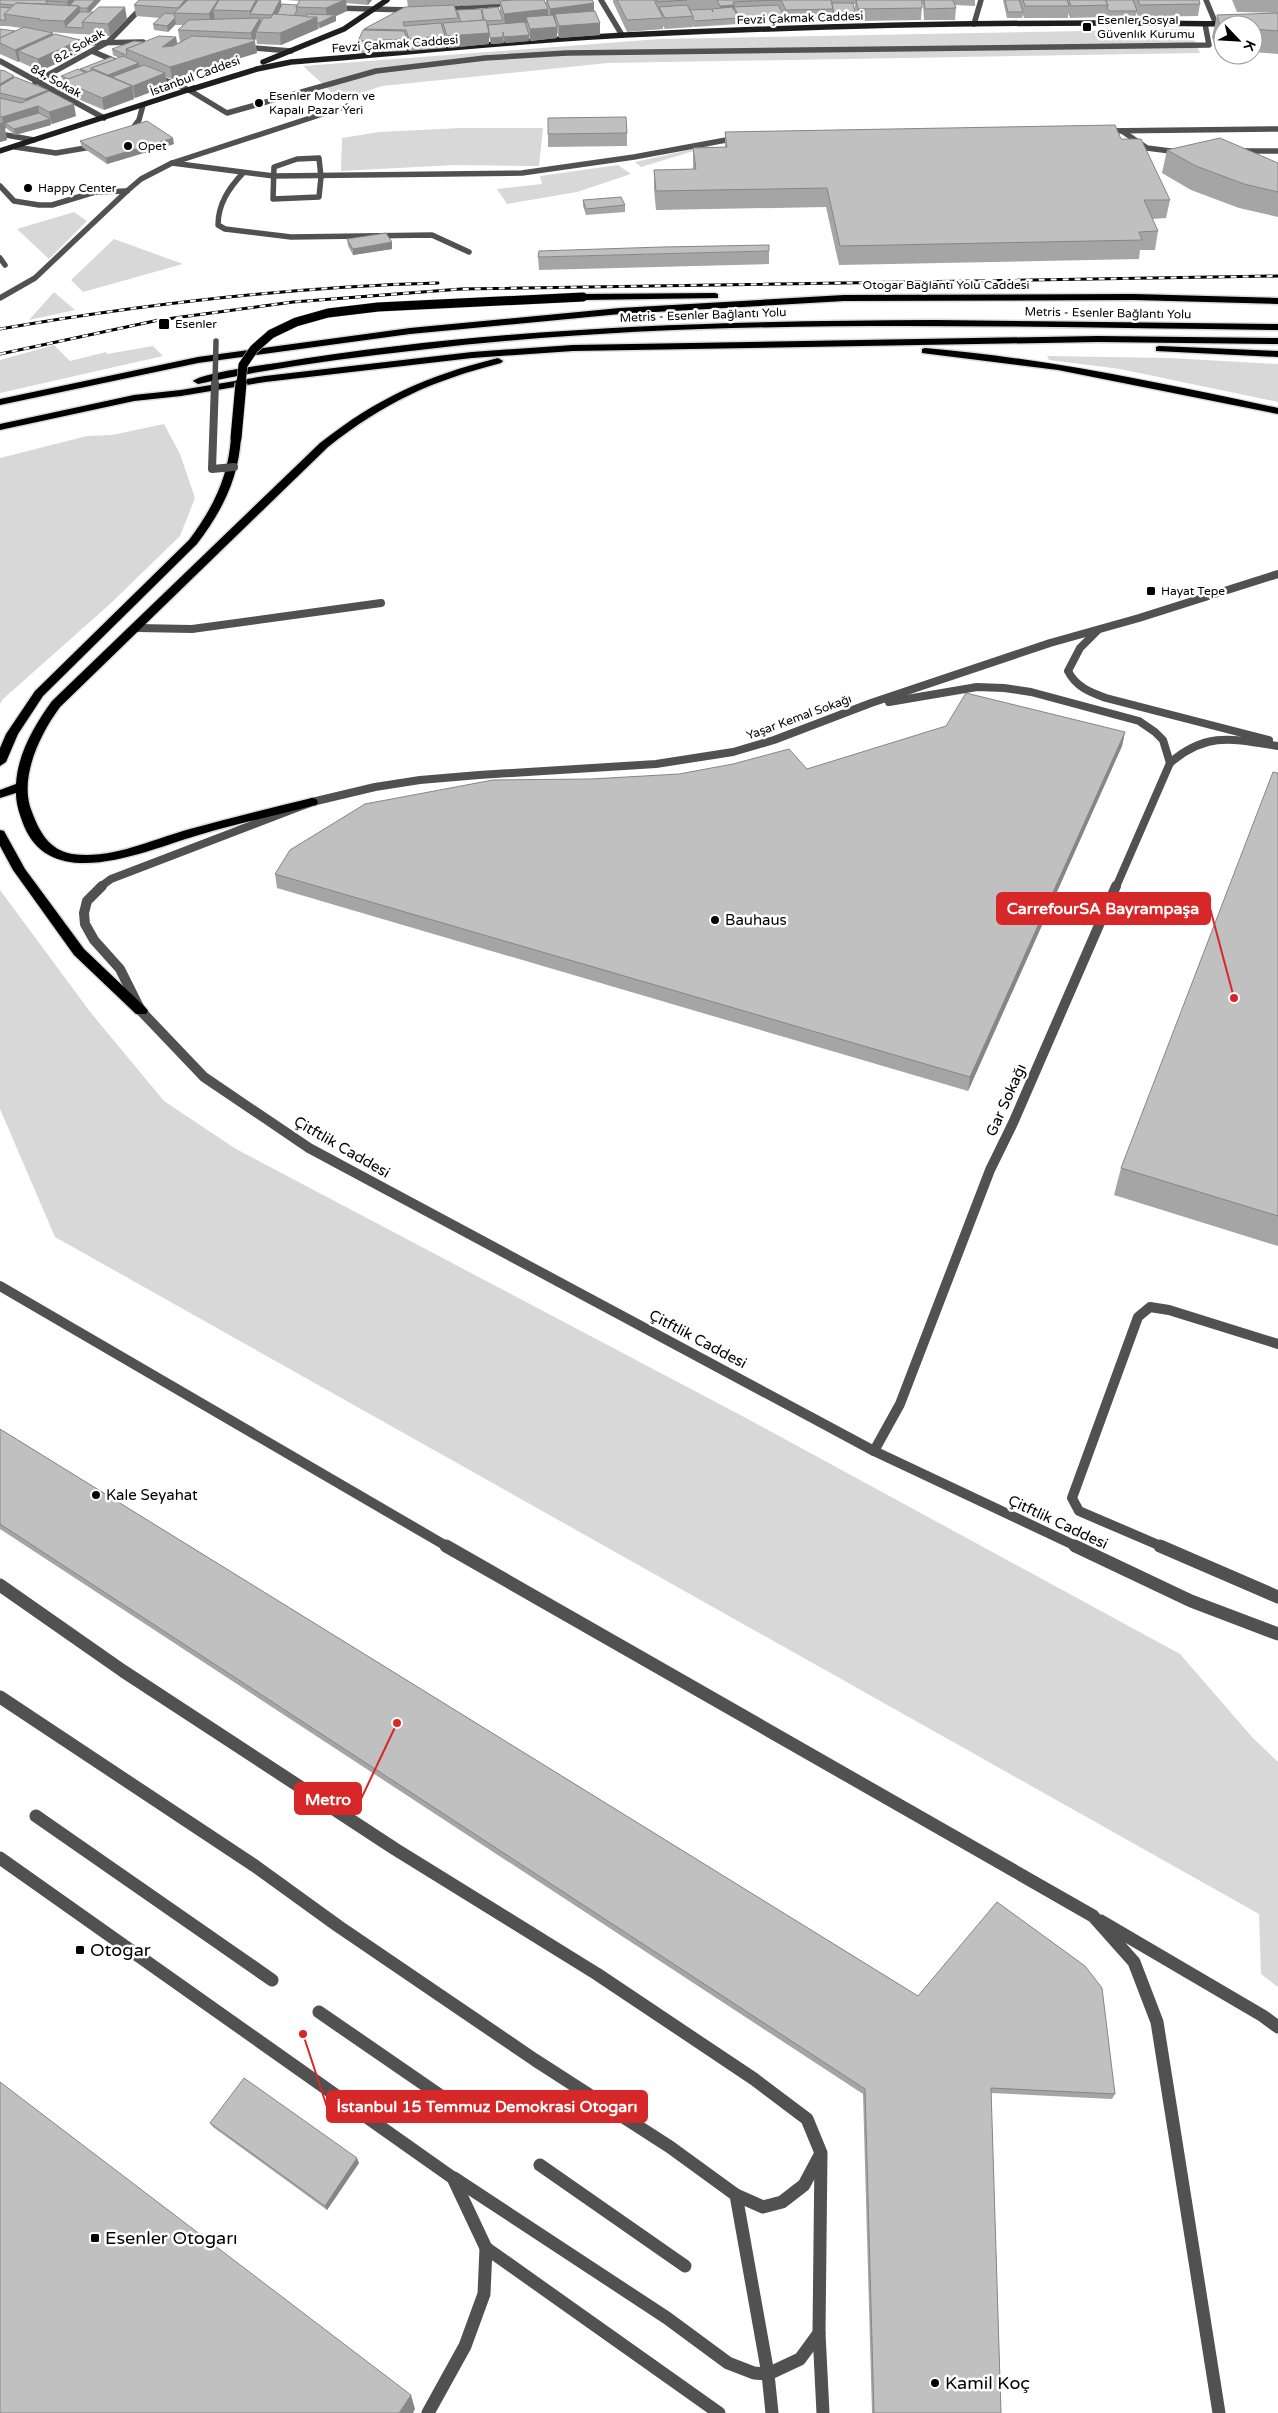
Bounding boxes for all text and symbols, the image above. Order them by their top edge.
street label: Fevzi Çakmak Caddesi [736,9,864,27]
place label: Esenler Sosyal Güvenlık Kurumu [1097,13,1195,41]
north arrow [1213,15,1263,65]
marker: Esenler Sosyal Güvenlık Kurumu [1081,21,1093,33]
street label: 82. Sokak [51,26,107,66]
street label: Fevzi Çakmak Caddesi [331,33,459,55]
text: K [1239,37,1259,54]
street label: İstanbul Caddesi [148,53,242,99]
street label: 84. Sokak [28,61,84,101]
place label: Esenler Modern ve Kapalı Pazar Yeri [269,89,375,117]
marker: Esenler Modern ve Kapalı Pazar Yeri [253,97,265,109]
place label: Opet [138,139,167,153]
marker: Opet [122,140,134,152]
place label: Happy Center [38,181,117,195]
marker: Happy Center [22,182,34,194]
street label: Otogar Bağlantı Yolu Caddesi [862,278,1030,292]
street label: Metris - Esenler Bağlantı Yolu [619,305,787,325]
street label: Metris - Esenler Bağlantı Yolu [1024,305,1192,321]
marker: Esenler [157,317,171,331]
place label: Esenler [175,317,217,331]
place label: Hayat Tepe [1161,584,1225,598]
marker: Hayat Tepe [1145,585,1157,597]
street label: Yaşar Kemal Sokağı [745,691,853,743]
callout: CarrefourSA Bayrampaşa [997,893,1210,924]
text: CarrefourSA Bayrampaşa [1007,899,1199,919]
place label: Bauhaus [725,911,787,929]
marker: Bauhaus [709,914,721,926]
street label: Gar Sokağı [982,1061,1030,1139]
street label: Çitftlik Caddesi [291,1112,393,1182]
street label: Çitftlik Caddesi [646,1306,750,1372]
place label: Kale Seyahat [106,1486,198,1504]
marker: Kale Seyahat [90,1489,102,1501]
street label: Çitftlik Caddesi [1005,1491,1111,1553]
callout: Metro [295,1783,361,1814]
text: Metro [305,1790,351,1810]
place label: Otogar [90,1939,151,1961]
marker: Otogar [74,1944,86,1956]
callout: İstanbul 15 Temmuz Demokrasi Otogarı [327,2091,647,2122]
text: İstanbul 15 Temmuz Demokrasi Otogarı [337,2097,637,2117]
place label: Esenler Otogarı [105,2227,238,2249]
marker: Esenler Otogarı [89,2232,101,2244]
place label: Kamil Koç [945,2372,1030,2394]
marker: Kamil Koç [929,2377,941,2389]

